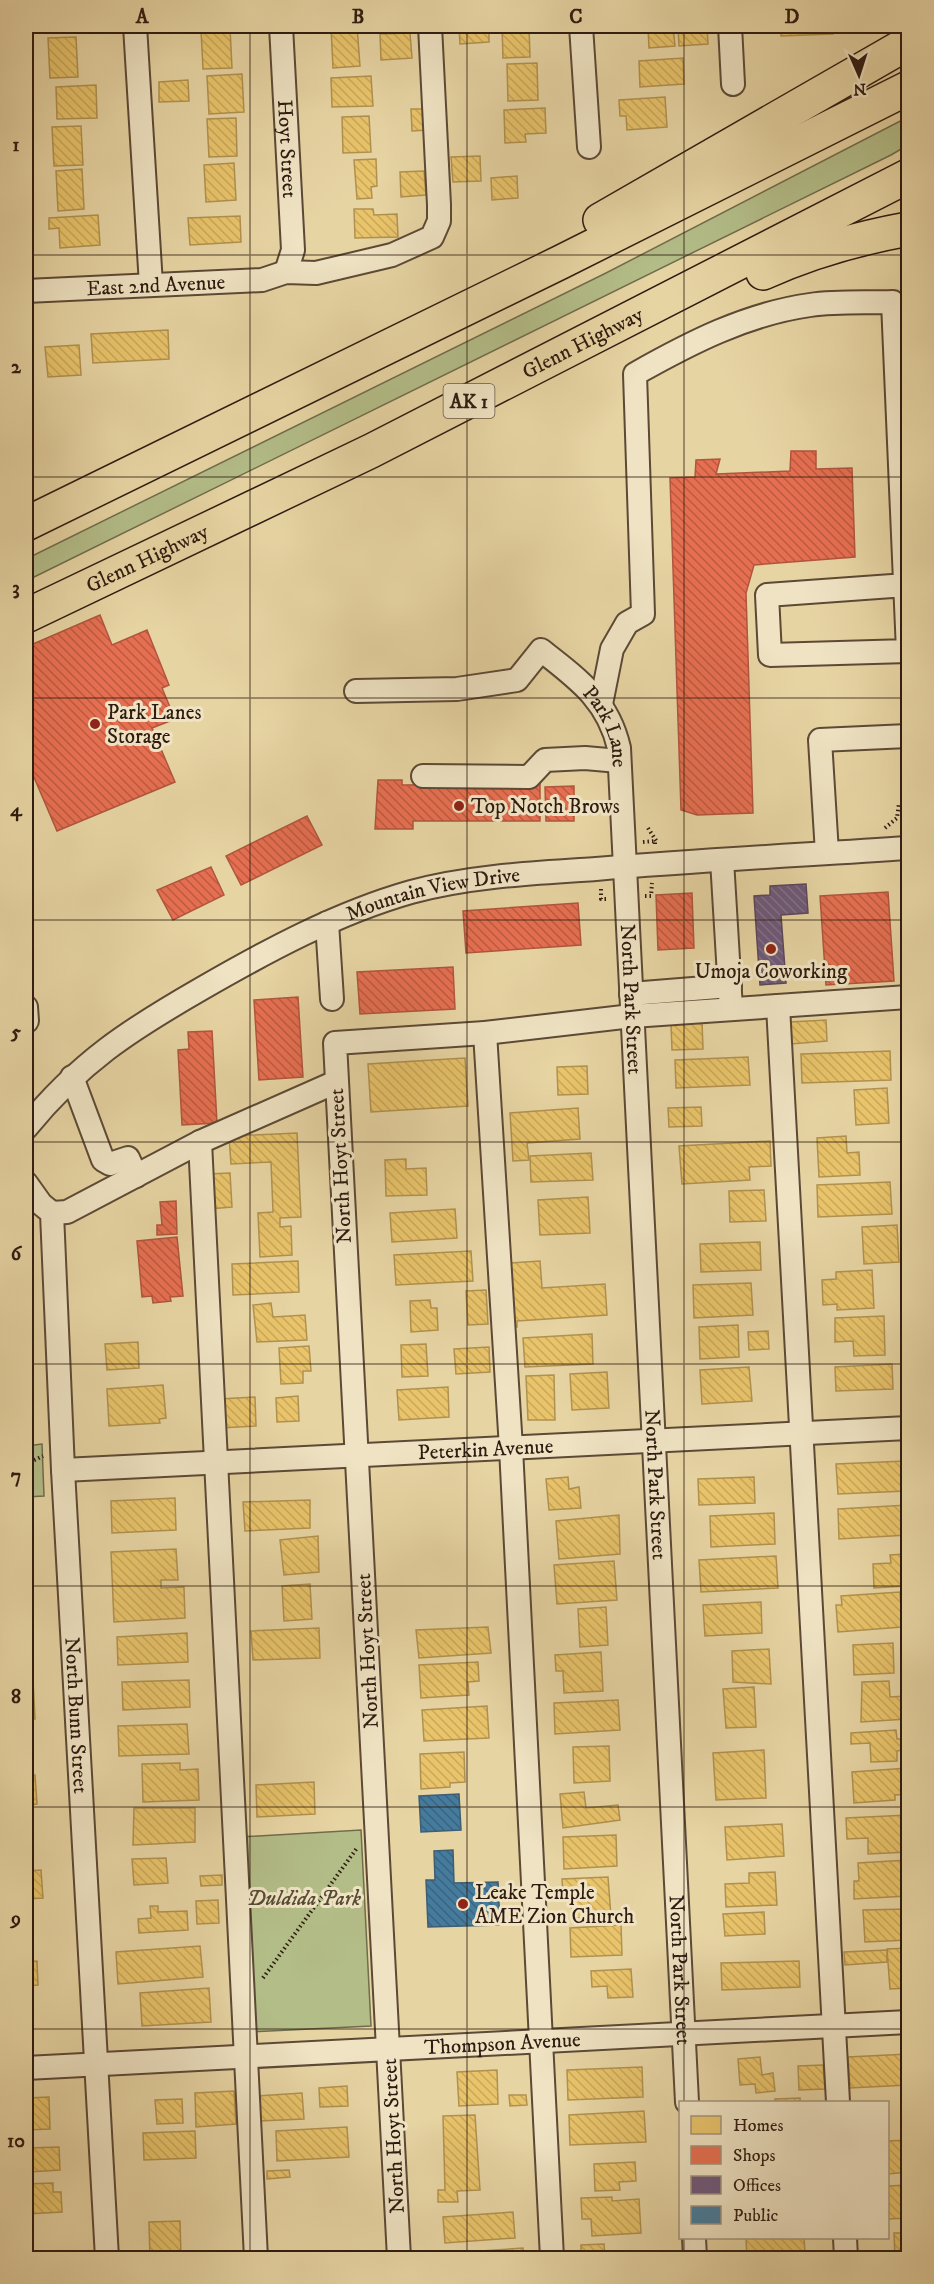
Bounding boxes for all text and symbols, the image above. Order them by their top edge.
text: A [135,5,150,30]
text: B [352,5,364,30]
text: C [569,5,583,30]
text: D [785,5,800,30]
north arrow [829,45,889,105]
text: N [853,79,867,99]
street label: Hoyt Street [271,99,302,199]
text: 1 [12,133,20,158]
street label: East 2nd Avenue [86,270,226,302]
street label: Glenn Highway [518,301,649,385]
text: 2 [11,355,22,380]
road number: AK 1 [444,384,494,418]
street label: Glenn Highway [82,518,214,599]
text: 3 [12,576,20,601]
street label: Park Lane [577,681,632,768]
place label: Park Lanes Storage [107,700,201,750]
marker: Park Lanes Storage [88,717,102,731]
place label: Top Notch Brows [471,794,620,820]
text: 4 [10,798,23,823]
marker: Top Notch Brows [452,799,466,813]
street label: Mountain View Drive [342,862,521,928]
street label: North Park Street [614,923,647,1075]
marker: Umoja Coworking [764,942,778,956]
place label: Umoja Coworking [695,959,848,985]
text: 5 [10,1020,21,1045]
street label: North Hoyt Street [324,1087,358,1244]
text: 6 [11,1242,23,1267]
street label: North Park Street [638,1409,672,1561]
street label: Peterkin Avenue [417,1434,554,1466]
text: 7 [11,1464,21,1489]
street label: North Hoyt Street [351,1572,385,1729]
street label: North Bunn Street [58,1636,93,1795]
text: 8 [11,1685,21,1710]
place label: Leake Temple AME Zion Church [475,1880,634,1930]
park label: Duldida Park [247,1886,361,1912]
street label: North Park Street [663,1894,696,2046]
marker: Leake Temple AME Zion Church [456,1897,470,1911]
text: 9 [9,1907,21,1932]
street label: Thompson Avenue [423,2027,582,2061]
street label: North Hoyt Street [377,2057,411,2214]
legend [679,2101,889,2239]
text: Homes [733,2115,784,2137]
text: 10 [7,2129,25,2154]
text: Shops [733,2145,776,2167]
text: Offices [733,2175,781,2197]
text: Public [733,2205,779,2227]

